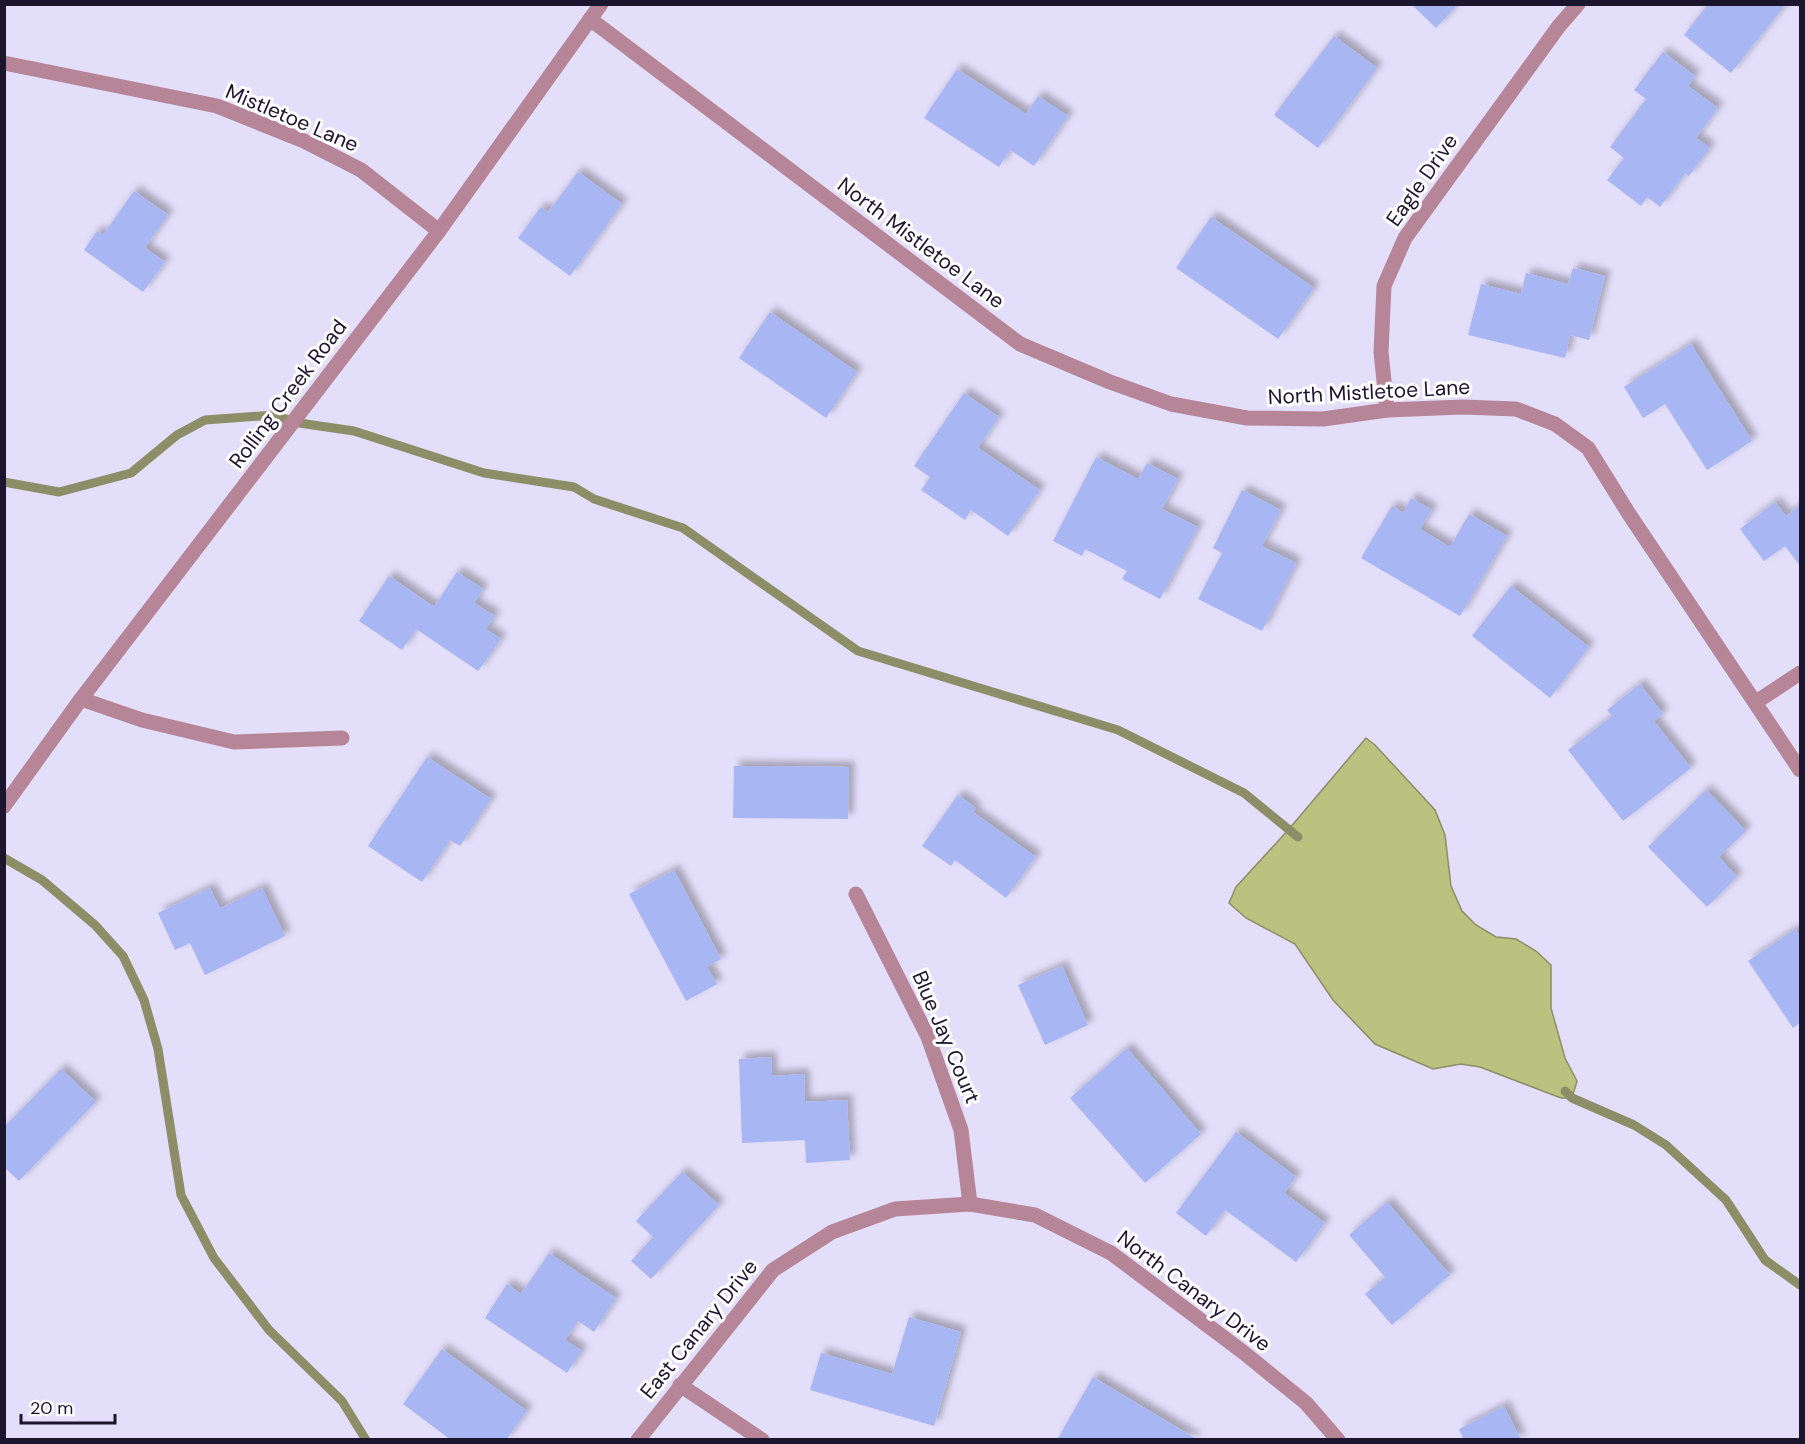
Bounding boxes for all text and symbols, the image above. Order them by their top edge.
street label: Mistletoe Lane [221,77,363,159]
street label: Eagle Drive [1380,128,1464,232]
street label: North Mistletoe Lane [832,171,1010,315]
street label: Rolling Creek Road [223,314,353,474]
street label: North Mistletoe Lane [1267,373,1471,411]
street label: Blue Jay Court [905,966,987,1108]
street label: North Canary Drive [1112,1224,1276,1358]
street label: East Canary Drive [634,1253,764,1405]
scale bar [21,1387,116,1425]
text: 20 m [30,1396,73,1420]

